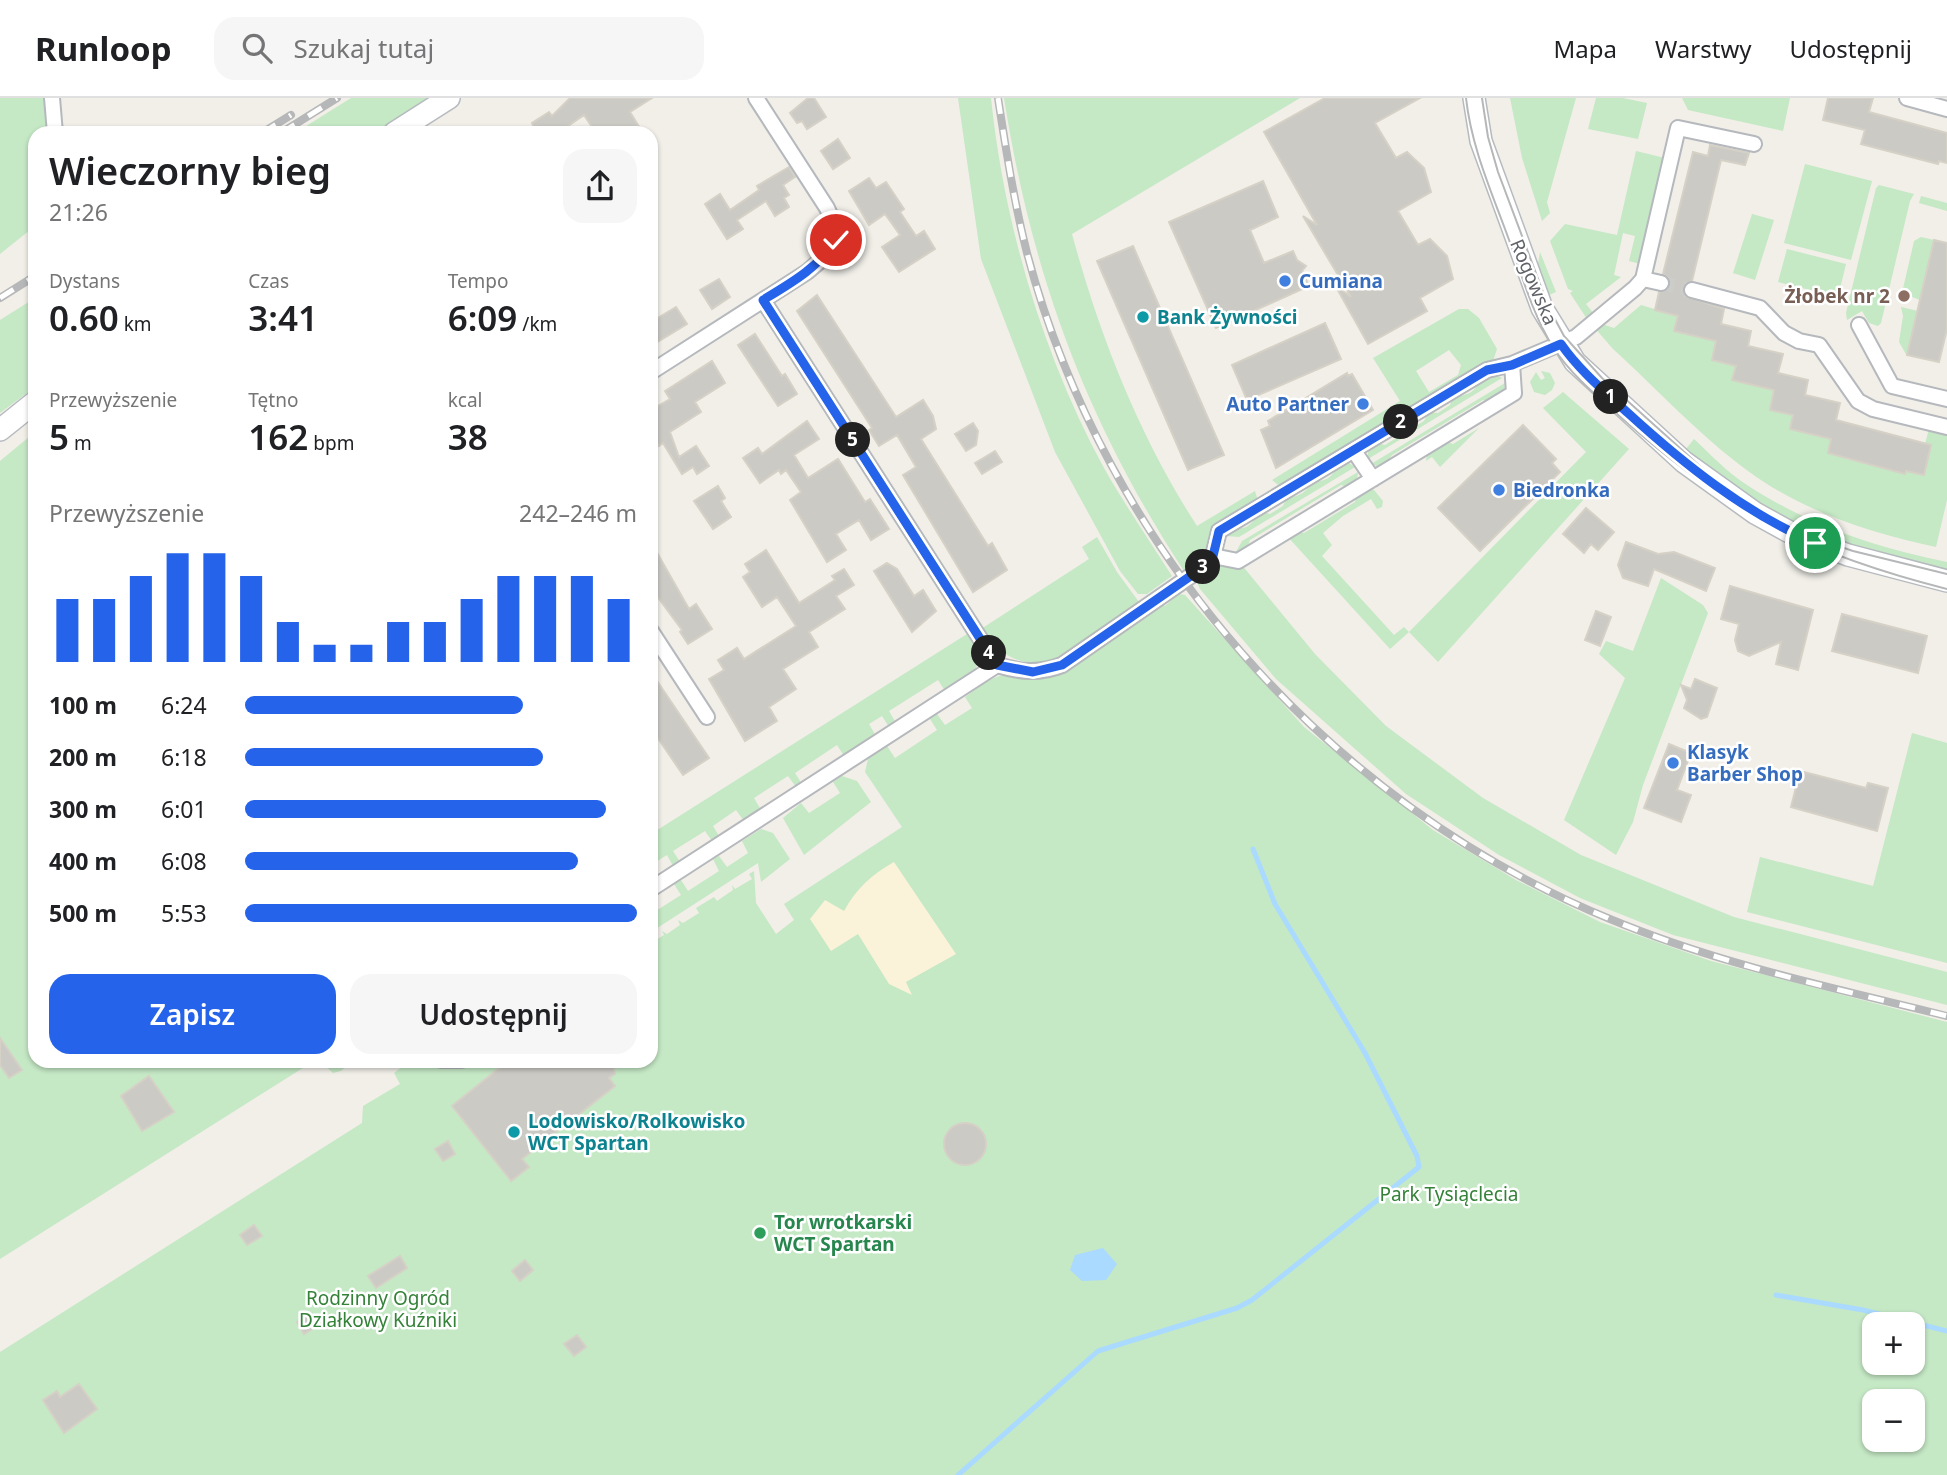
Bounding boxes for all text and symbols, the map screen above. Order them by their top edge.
search box [214,17,704,80]
text: Runloop [35,26,172,71]
icon: search [238,29,276,67]
text: Szukaj tutaj [294,30,434,66]
text: Mapa [1554,32,1617,65]
text: Warstwy [1655,32,1752,65]
text: Udostępnij [1790,32,1912,65]
text: Wieczorny bieg [49,144,331,196]
button: share [563,149,637,223]
text: 21:26 [49,196,108,228]
pin [806,210,866,270]
icon: check [817,221,855,259]
street label: Rogowska [1504,235,1564,329]
text: Dystans [49,268,120,294]
text: Czas [248,268,289,294]
text: Tempo [448,268,509,294]
place label: Cumiana [1299,268,1383,294]
marker: Cumiana [1277,273,1293,289]
place label: Żłobek nr 2 [1785,283,1890,309]
marker: Żłobek nr 2 [1896,288,1912,304]
text: 0.60 [49,294,119,341]
text: 3:41 [248,294,318,341]
text: 6:09 [448,294,517,341]
place label: Bank Żywności [1157,304,1297,330]
marker: Bank Żywności [1135,309,1151,325]
text: km [119,311,152,337]
text: /km [517,311,557,337]
pin: 1 [1594,380,1628,414]
text: 1 [1605,383,1616,409]
text: Przewyższenie [49,387,177,413]
text: Tętno [248,387,298,413]
text: kcal [448,387,482,413]
place label: Auto Partner [1226,391,1349,417]
marker: Auto Partner [1355,396,1371,412]
pin: 2 [1384,404,1418,440]
text: 2 [1395,408,1406,434]
text: 5 [49,413,69,460]
text: 162 [248,413,308,460]
text: 38 [448,413,488,460]
pin: 5 [836,422,870,458]
text: 5 [847,426,858,452]
text: m [69,430,92,456]
text: bpm [308,430,354,456]
place label: Biedronka [1513,477,1610,503]
marker: Biedronka [1491,482,1507,498]
text: Przewyższenie [49,497,204,529]
text: 242–246 m [519,497,637,529]
pin [1785,513,1845,573]
icon: arrive [1796,524,1834,562]
pin: 3 [1186,550,1220,584]
text: 3 [1197,553,1208,579]
pin: 4 [972,636,1006,670]
text: 4 [983,639,994,665]
text: 100 m [49,689,117,721]
text: 6:24 [161,689,207,721]
place label: Klasyk Barber Shop [1687,739,1803,787]
text: 200 m [49,741,117,773]
text: 6:18 [161,741,207,773]
marker: Klasyk Barber Shop [1665,755,1681,771]
text: 300 m [49,793,117,825]
text: 6:01 [161,793,207,825]
text: 400 m [49,845,117,877]
text: 6:08 [161,845,207,877]
text: 500 m [49,897,117,929]
text: 5:53 [161,897,207,929]
button: Zapisz [49,974,336,1054]
button: Udostępnij [350,974,637,1054]
place label: Lodowisko/Rolkowisko WCT Spartan [528,1108,745,1156]
marker: Lodowisko/Rolkowisko WCT Spartan [506,1124,522,1140]
park label: Park Tysiąclecia [1379,1181,1519,1207]
place label: Tor wrotkarski WCT Spartan [774,1209,912,1257]
marker: Tor wrotkarski WCT Spartan [752,1225,768,1241]
park label: Rodzinny Ogród Działkowy Kuźniki [299,1285,457,1333]
map controls [1862,1312,1925,1452]
button: + [1862,1312,1925,1375]
button: − [1862,1389,1925,1452]

